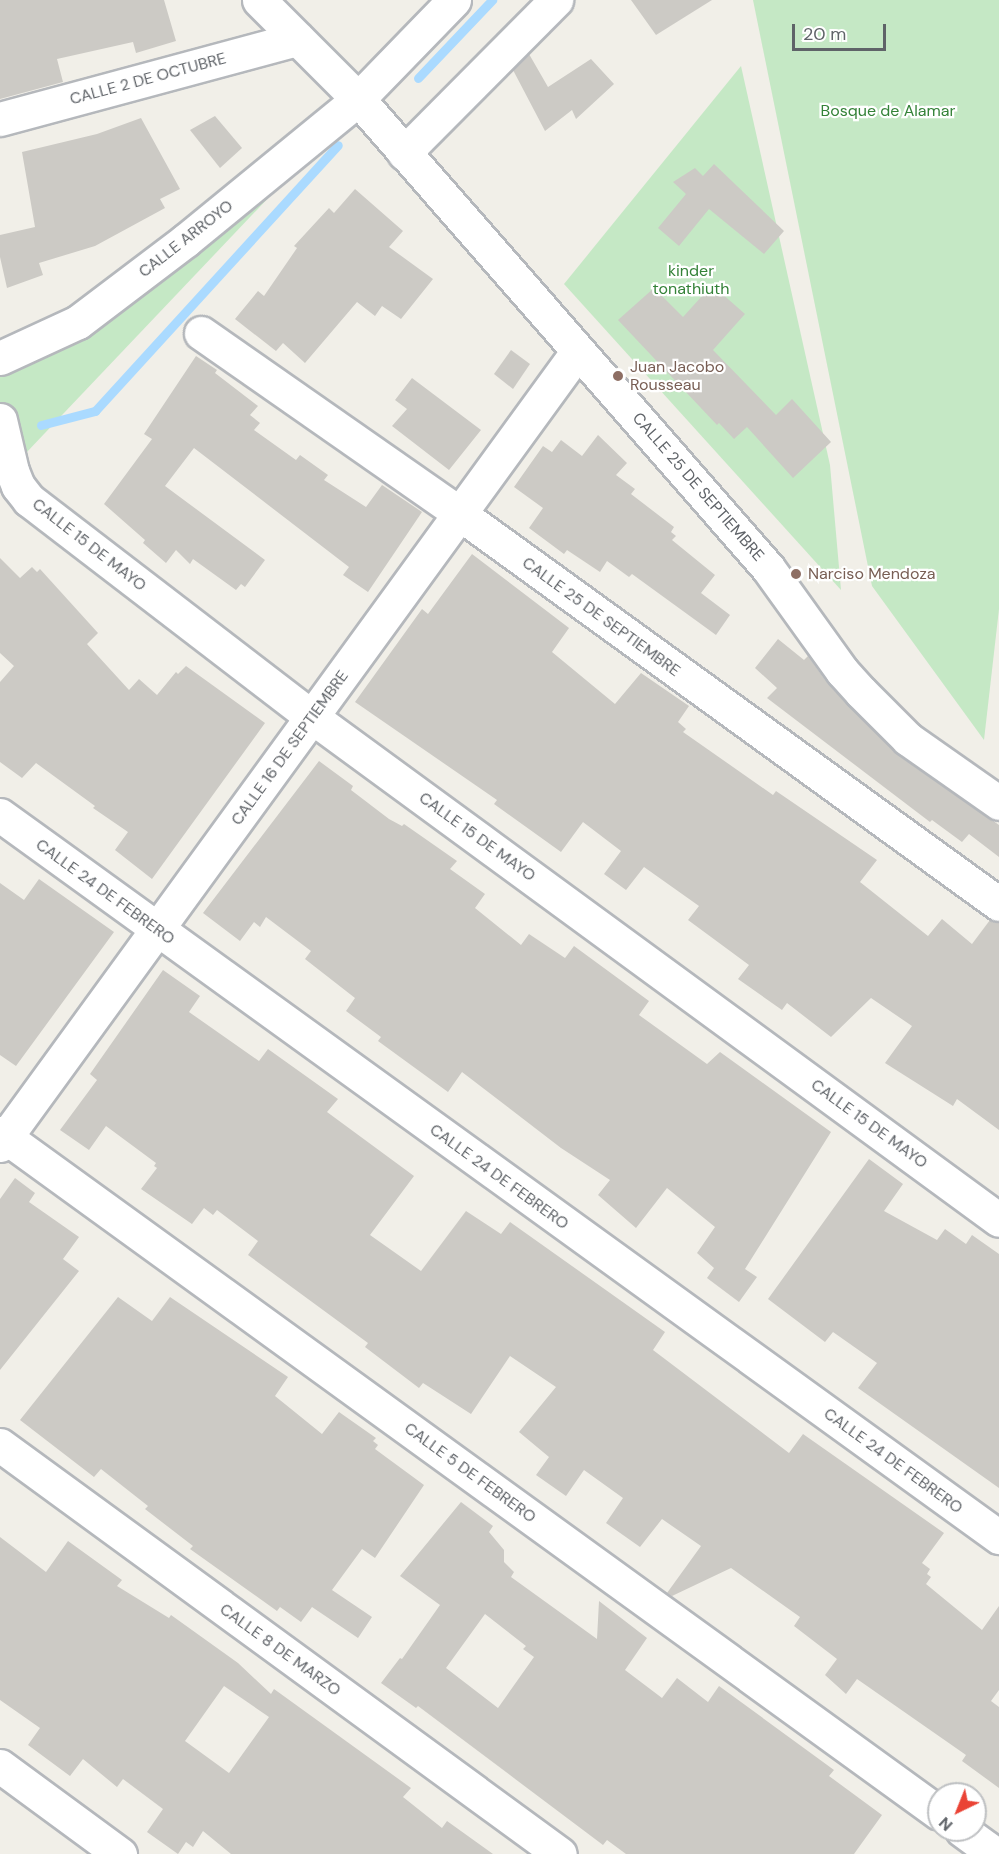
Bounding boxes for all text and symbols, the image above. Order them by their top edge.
scale bar [795,12,890,50]
text: 20 m [803,22,846,46]
street label: CALLE 2 DE OCTUBRE [68,49,228,109]
park label: Bosque de Alamar [821,101,955,121]
street label: CALLE ARROYO [135,196,237,282]
park label: kinder tonathiuth [652,261,730,299]
place label: Juan Jacobo Rousseau [630,357,724,395]
marker: Juan Jacobo Rousseau [611,369,625,383]
street label: CALLE 25 DE SEPTIEMBRE [628,409,768,565]
street label: CALLE 15 DE MAYO [28,495,150,595]
street label: CALLE 25 DE SEPTIEMBRE [518,553,684,681]
place label: Narciso Mendoza [808,564,935,584]
marker: Narciso Mendoza [789,567,803,581]
street label: CALLE 16 DE SEPTIEMBRE [227,667,353,829]
street label: CALLE 15 DE MAYO [415,788,539,886]
street label: CALLE 24 DE FEBRERO [32,835,178,949]
street label: CALLE 15 DE MAYO [807,1075,931,1173]
street label: CALLE 24 DE FEBRERO [426,1120,572,1234]
street label: CALLE 24 DE FEBRERO [820,1404,966,1518]
street label: CALLE 5 DE FEBRERO [400,1419,540,1527]
street label: CALLE 8 DE MARZO [216,1600,344,1700]
north arrow [927,1782,987,1842]
text: N [934,1812,957,1836]

